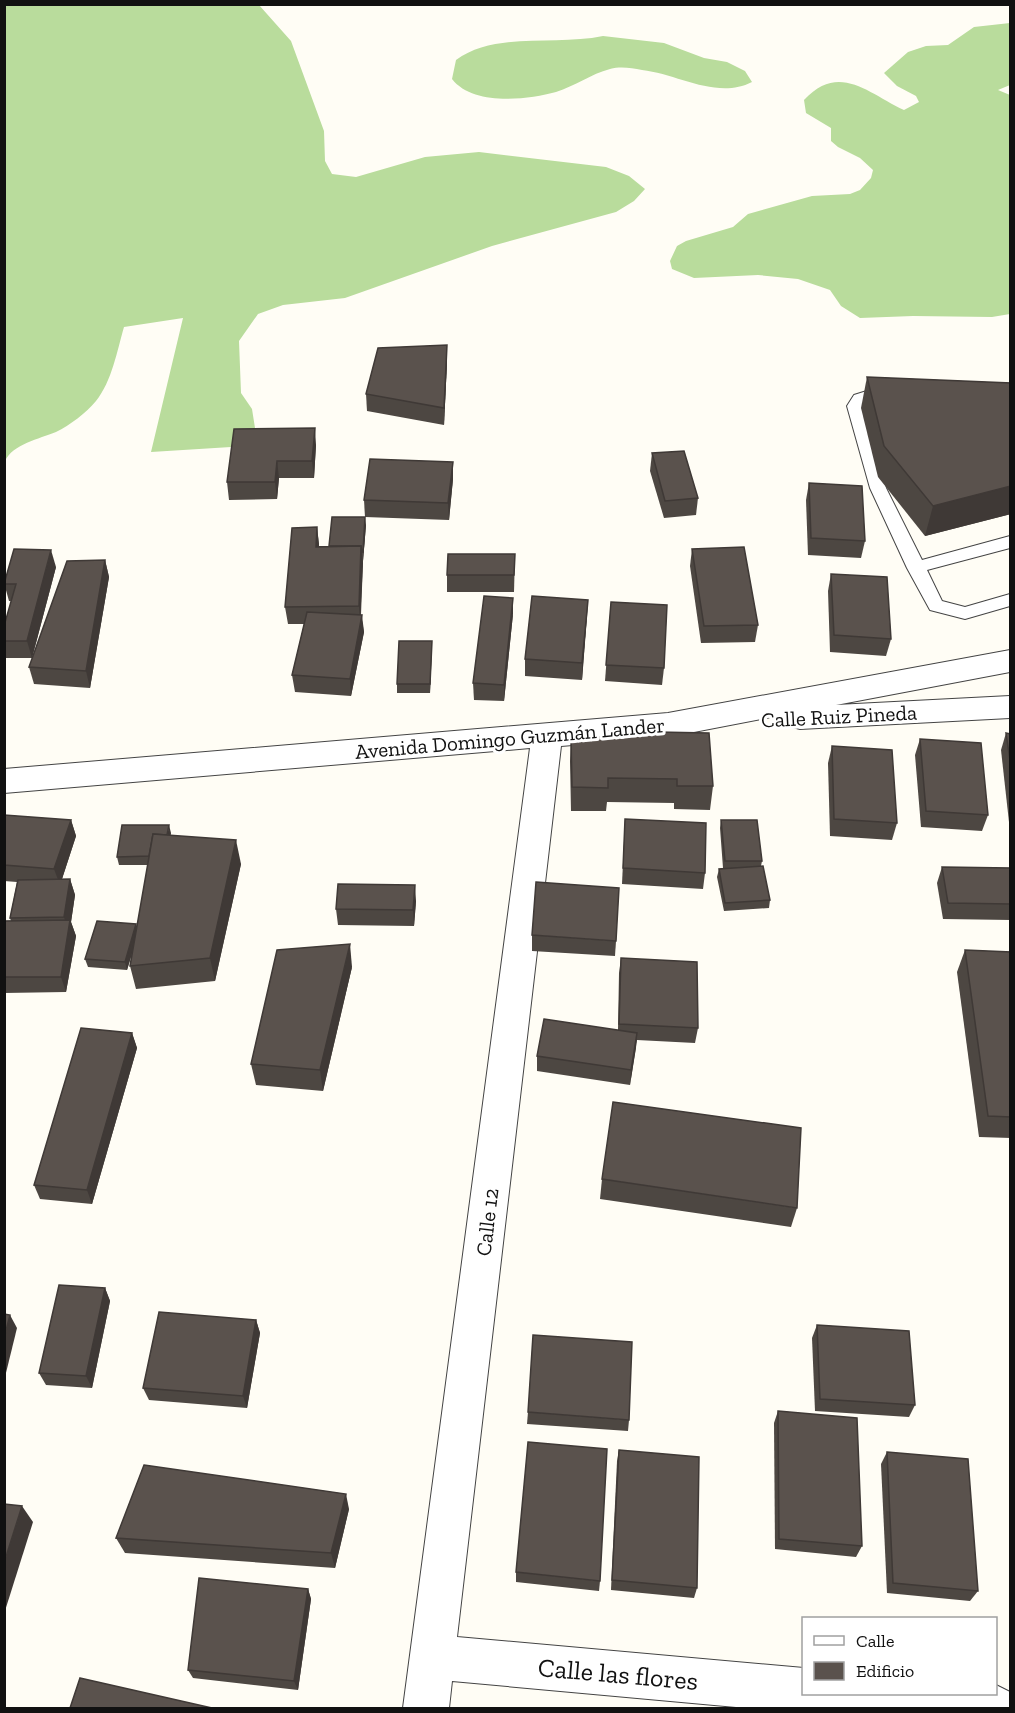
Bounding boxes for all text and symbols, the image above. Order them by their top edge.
street label: Calle Ruiz Pineda [760,699,918,733]
street label: Avenida Domingo Guzmán Lander [354,712,666,764]
street label: Calle 12 [470,1187,504,1257]
legend [802,1617,997,1695]
text: Calle [856,1630,894,1652]
street label: Calle las flores [537,1651,699,1697]
text: Edificio [856,1660,914,1682]

